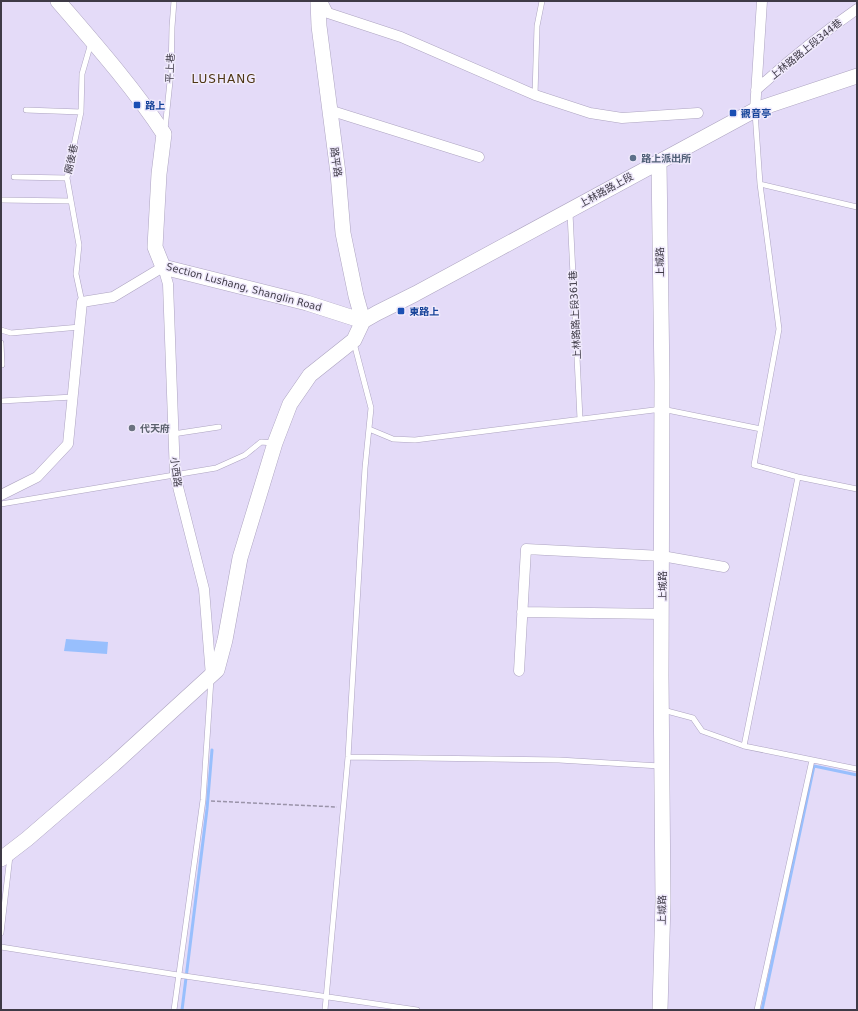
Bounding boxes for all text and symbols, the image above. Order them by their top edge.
street label: 上林路路上段344巷 [768,17,844,81]
street label: 平上巷 [164,53,176,83]
district label: LUSHANG [192,72,257,86]
marker: 路上 [132,100,142,110]
place label: 路上 [145,100,165,111]
marker: 觀音亭 [728,108,738,118]
place label: 觀音亭 [741,108,771,119]
street label: 廟後巷 [63,143,79,175]
street label: 路平路 [328,146,344,178]
marker: 路上派出所 [628,153,638,163]
place label: 路上派出所 [641,153,691,164]
street label: 上林路路上段 [577,171,635,209]
street label: 上城路 [654,247,666,277]
street label: Section Lushang, Shanglin Road [165,261,323,313]
street label: 上林路路上段361巷 [567,270,583,360]
marker: 東路上 [396,306,406,316]
place label: 東路上 [409,306,439,317]
marker: 代天府 [127,423,137,433]
place label: 代天府 [140,423,170,434]
street label: 小西路 [169,456,183,488]
street label: 上城路 [657,571,668,601]
street label: 上城路 [656,895,668,925]

